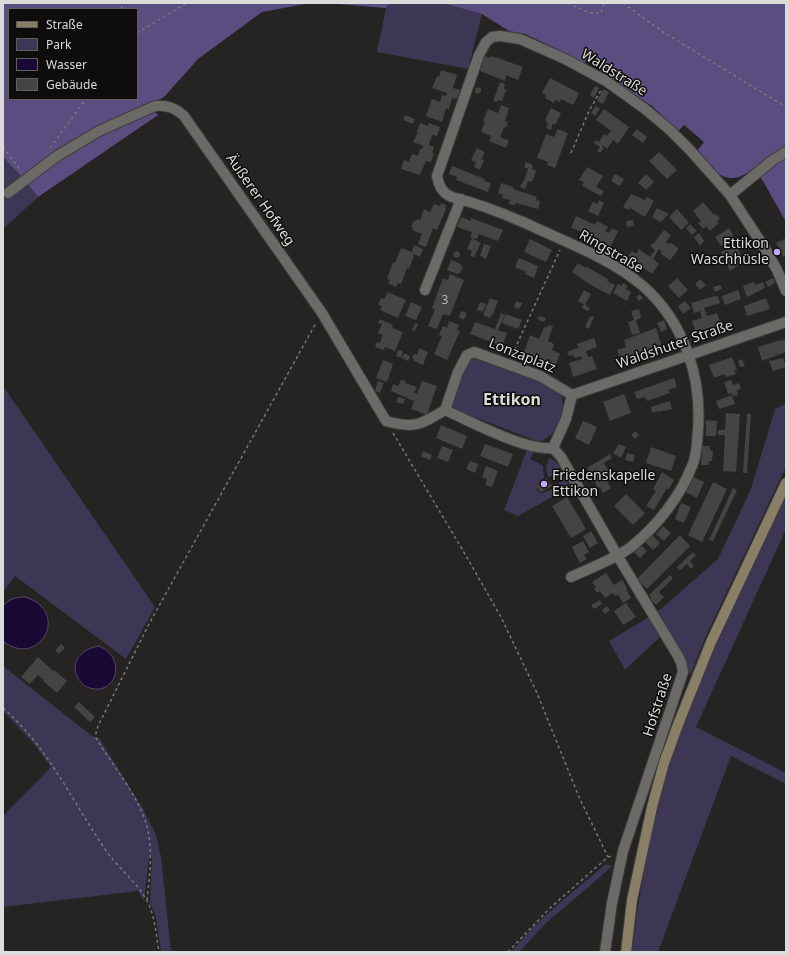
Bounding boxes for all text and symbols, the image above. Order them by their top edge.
legend [8,8,138,100]
text: Straße [46,16,83,33]
text: Park [46,36,71,53]
street label: Waldstraße [578,46,650,100]
text: Wasser [46,56,87,73]
text: Gebäude [46,76,97,93]
street label: Äußerer Hofweg [222,151,298,249]
street label: Ringstraße [576,227,646,277]
place label: Ettikon Waschhüsle [691,236,769,268]
marker: Ettikon Waschhüsle [772,247,782,257]
house number: 3 [442,294,448,308]
street label: Waldshuter Straße [615,317,735,373]
street label: Lonzaplatz [486,335,558,377]
district label: Ettikon [483,390,541,410]
place label: Friedenskapelle Ettikon [552,468,655,500]
marker: Friedenskapelle Ettikon [539,479,549,489]
street label: Hofstraße [640,671,676,739]

